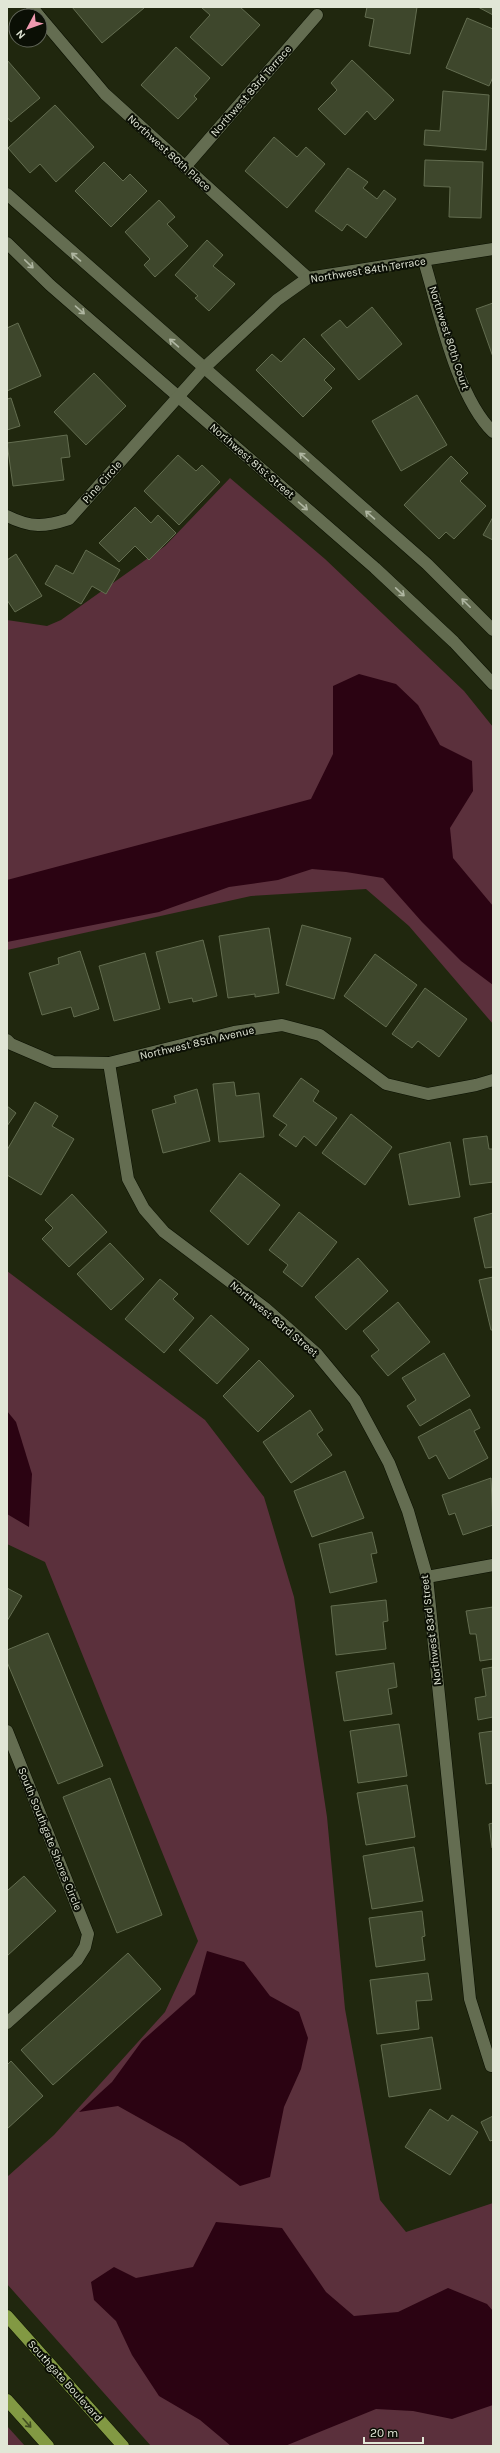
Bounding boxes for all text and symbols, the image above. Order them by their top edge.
north arrow [8,8,48,48]
text: N [13,27,28,41]
street label: Northwest 83rd Terrace [208,43,294,139]
street label: Northwest 80th Place [125,112,214,194]
one-way arrow [71,253,82,262]
street label: Northwest 84th Terrace [310,254,427,286]
one-way arrow [24,259,34,269]
street label: Northwest 80th Court [426,284,472,392]
one-way arrow [75,306,85,315]
one-way arrow [169,339,179,348]
street label: Northwest 81st Street [207,421,297,501]
one-way arrow [298,452,309,461]
street label: Pine Circle [80,458,125,506]
one-way arrow [298,501,308,510]
one-way arrow [365,510,375,519]
one-way arrow [395,587,405,597]
one-way arrow [461,598,470,608]
street label: Northwest 85th Avenue [139,1023,256,1062]
street label: Northwest 83rd Street [227,1278,321,1360]
street label: Northwest 83rd Street [418,1574,444,1686]
street label: South Southgate Shores Circle [15,1766,85,1913]
street label: Southgate Boulevard [25,2338,105,2424]
one-way arrow [23,2418,32,2428]
scale bar [364,2419,423,2445]
text: 20 m [370,2426,398,2440]

